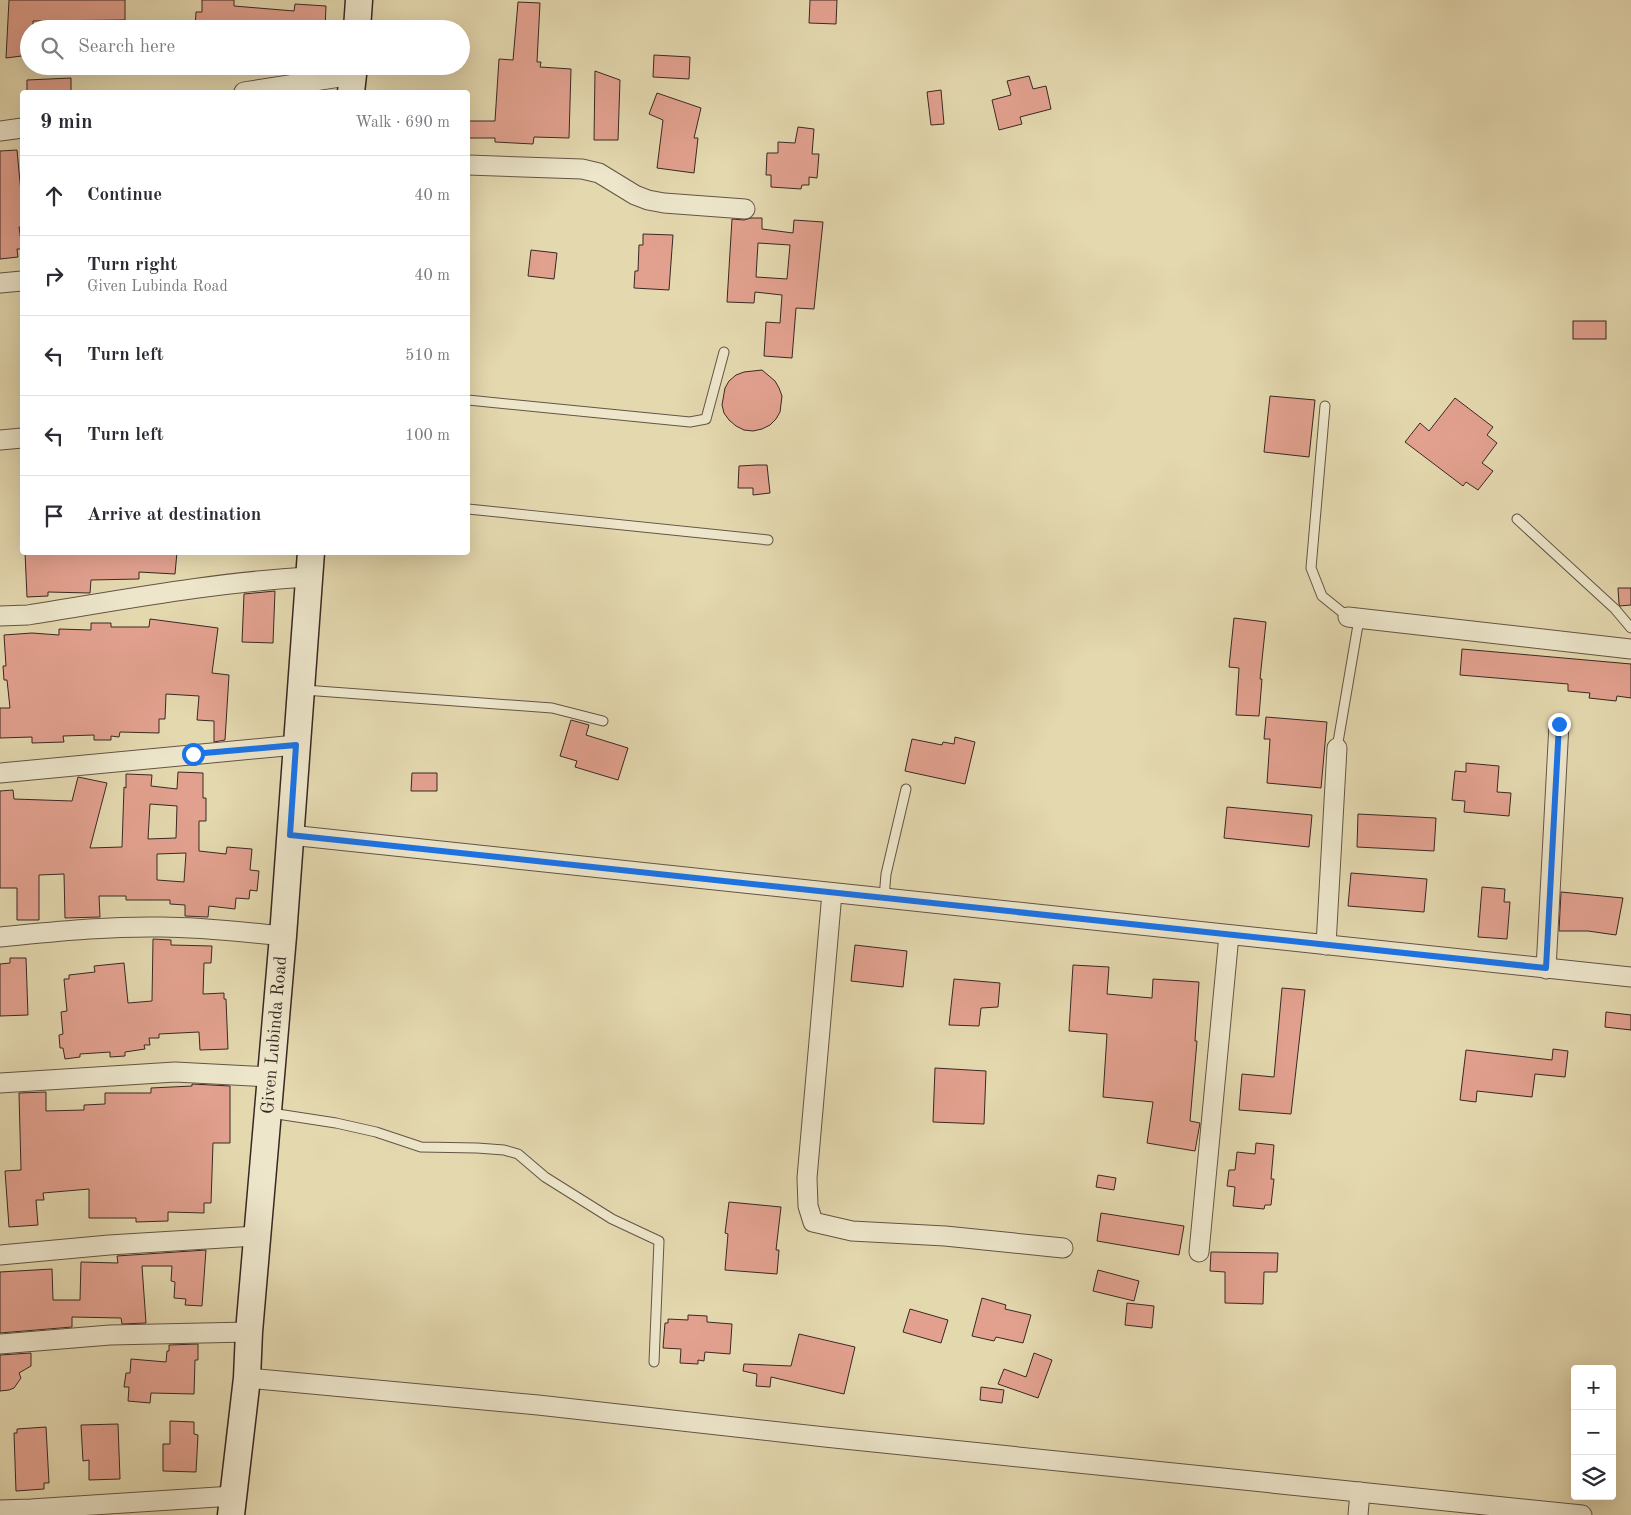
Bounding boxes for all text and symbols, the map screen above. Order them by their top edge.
search box [20,20,470,75]
icon: search [38,34,66,62]
text: Search here [78,38,175,57]
text: 9 min [40,112,93,133]
text: Walk · 690 m [355,115,450,131]
icon: ahead [40,182,68,210]
text: Continue [87,186,162,205]
text: 40 m [414,188,450,204]
text: Turn right [87,256,177,275]
icon: right [40,262,68,290]
text: 40 m [414,268,450,284]
text: Given Lubinda Road [87,279,228,295]
icon: left [40,342,68,370]
text: Turn left [87,346,164,365]
text: 510 m [405,348,450,364]
icon: left [40,422,68,450]
text: Turn left [87,426,164,445]
text: 100 m [405,428,450,444]
icon: arrive [40,502,68,530]
text: Arrive at destination [87,506,261,525]
route end [1548,713,1571,736]
route start [182,743,205,766]
street label: Given Lubinda Road [259,955,290,1115]
map controls [1571,1365,1616,1500]
button: + [1571,1365,1616,1410]
button: − [1571,1410,1616,1455]
button: layers [1571,1455,1616,1500]

